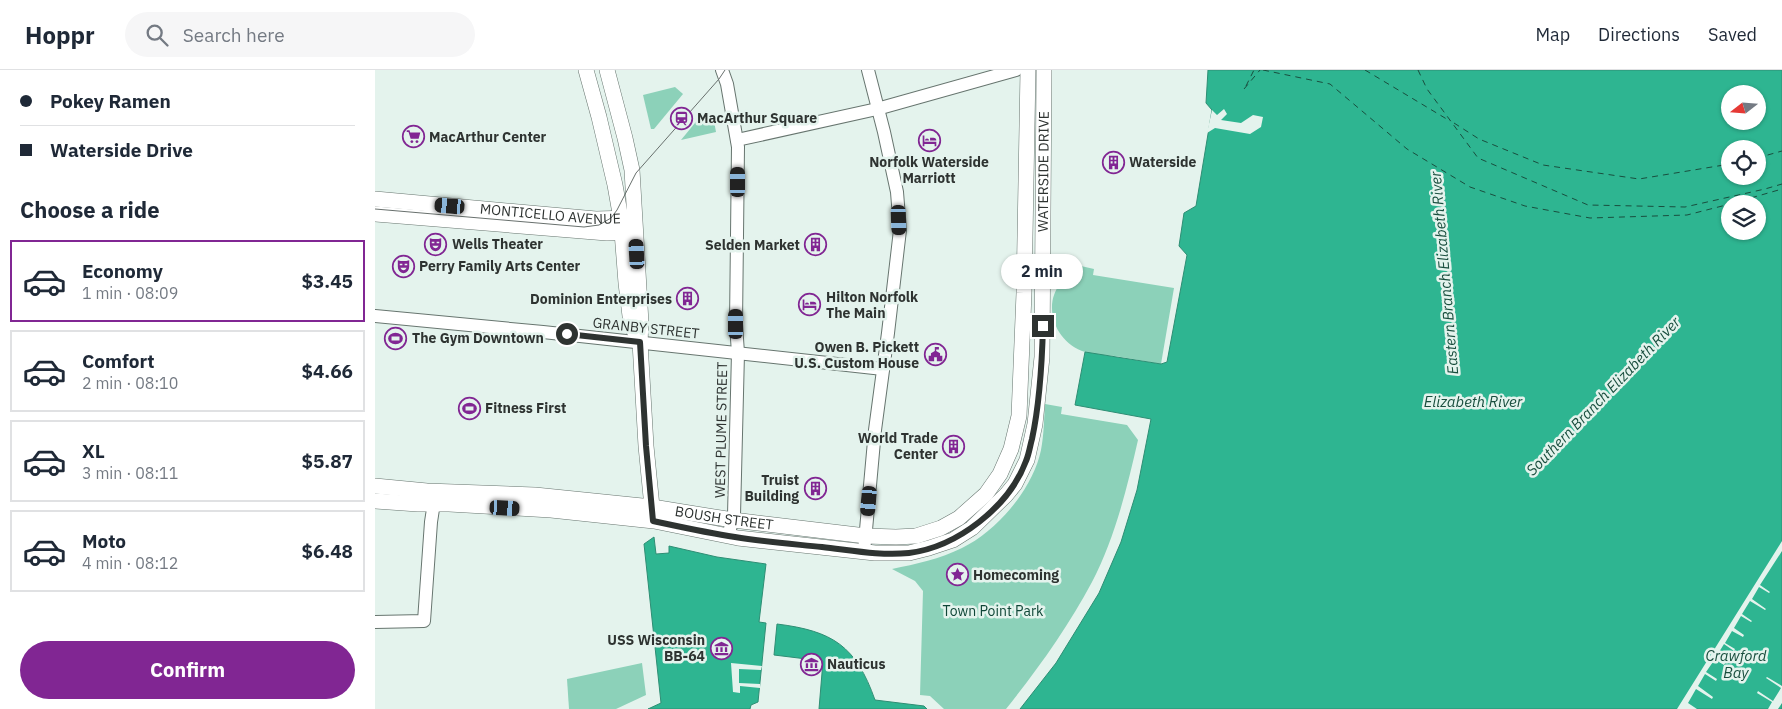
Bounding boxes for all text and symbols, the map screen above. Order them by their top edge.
search box [125,12,475,57]
text: Hoppr [25,19,95,51]
icon: search [143,21,171,49]
text: Search here [183,23,285,47]
text: Map [1535,23,1570,46]
text: Directions [1598,23,1680,46]
text: Saved [1708,23,1757,46]
north arrow [1721,85,1766,130]
map controls [1721,85,1766,240]
text: Pokey Ramen [50,89,171,113]
station icon: MacArthur Square [669,106,693,130]
place label: MacArthur Square [697,109,817,127]
street label: WATERSIDE DRIVE [1034,111,1053,232]
supermarket icon: MacArthur Center [401,125,425,149]
place label: MacArthur Center [429,128,547,146]
hotel icon: Norfolk Waterside Marriott [917,128,941,152]
text: Waterside Drive [50,138,193,162]
button: locate [1721,140,1766,185]
building icon: Waterside [1101,150,1125,174]
place label: Norfolk Waterside Marriott [869,153,989,187]
place label: Waterside [1129,153,1196,171]
car [730,167,745,197]
water label: Eastern Branch Elizabeth River [1426,170,1462,375]
text: Choose a ride [20,195,160,224]
button: layers [1721,195,1766,240]
car [434,197,465,215]
street label: MONTICELLO AVENUE [479,200,621,228]
car [890,205,907,235]
theatre icon: Wells Theater [424,232,448,256]
building icon: Selden Market [804,233,828,257]
place label: Wells Theater [452,235,543,253]
place label: Selden Market [705,236,800,254]
car [628,239,645,269]
theatre icon: Perry Family Arts Center [391,254,415,278]
callout: 2 min [1002,254,1084,288]
place label: Perry Family Arts Center [419,257,581,275]
icon: car [22,259,67,304]
text: Economy [82,259,163,283]
text: 2 min [1021,261,1063,281]
text: $3.45 [301,269,353,293]
text: 1 min · 08:09 [82,283,178,303]
building icon: Dominion Enterprises [676,287,700,311]
place label: Hilton Norfolk The Main [826,288,919,322]
place label: Dominion Enterprises [530,290,672,308]
hotel icon: Hilton Norfolk The Main [798,293,822,317]
car [728,309,743,339]
water label: Southern Branch Elizabeth River [1522,312,1684,479]
street label: GRANBY STREET [592,313,700,343]
route end [1032,315,1054,337]
route start [556,323,578,345]
sports icon: The Gym Downtown [384,326,408,350]
place label: The Gym Downtown [412,329,544,347]
place label: Owen B. Pickett U.S. Custom House [794,338,919,372]
public building icon: Owen B. Pickett U.S. Custom House [923,343,947,367]
icon: car [22,349,67,394]
text: Comfort [82,349,155,373]
text: $4.66 [301,359,353,383]
street label: WEST PLUME STREET [711,362,731,498]
text: 2 min · 08:10 [82,373,178,393]
water label: Elizabeth River [1424,392,1523,411]
sports icon: Fitness First [457,396,481,420]
place label: Fitness First [485,399,566,417]
place label: World Trade Center [858,429,938,463]
building icon: World Trade Center [942,434,966,458]
icon: car [22,439,67,484]
text: XL [82,439,105,463]
text: $5.87 [301,449,353,473]
text: 3 min · 08:11 [82,463,178,483]
place label: Truist Building [744,471,799,505]
building icon: Truist Building [803,476,827,500]
car [860,485,877,517]
car [489,500,520,516]
street label: BOUSH STREET [674,502,774,534]
icon: car [22,529,67,574]
text: Moto [82,529,126,553]
text: $6.48 [301,539,353,563]
text: 4 min · 08:12 [82,553,178,573]
place icon: Homecoming [945,563,969,587]
place label: Homecoming [973,566,1059,584]
park label: Town Point Park [943,602,1044,620]
place label: USS Wisconsin BB-64 [607,631,705,665]
museum icon: USS Wisconsin BB-64 [709,636,733,660]
button: Confirm [20,641,355,699]
water label: Crawford Bay [1706,646,1767,682]
museum icon: Nauticus [799,652,823,676]
place label: Nauticus [827,655,885,673]

